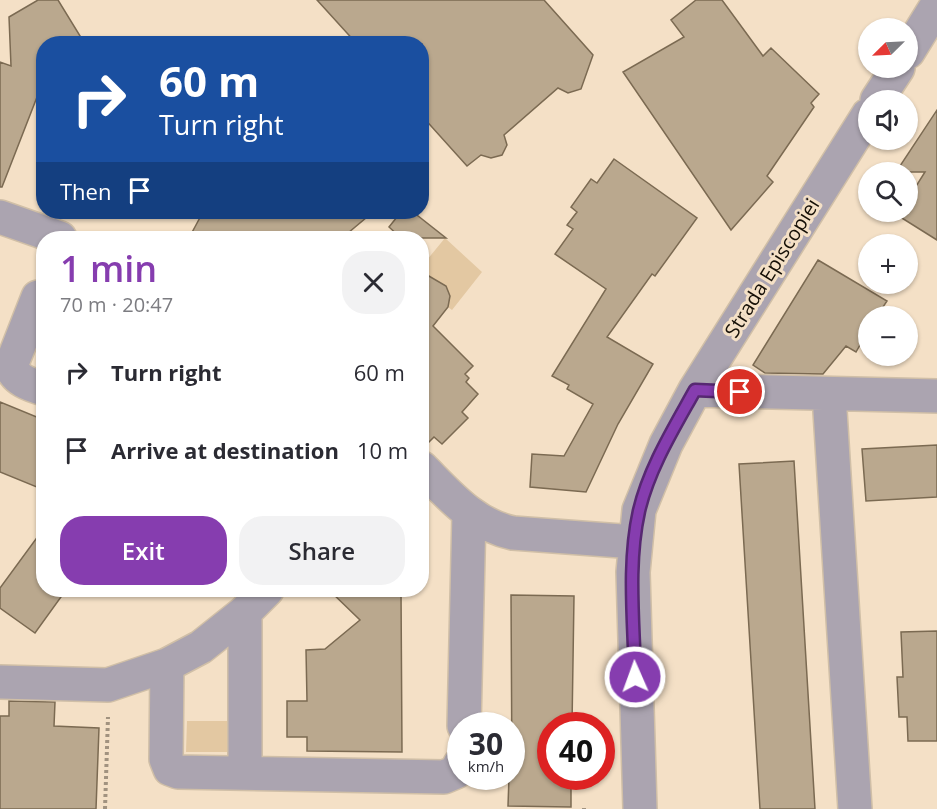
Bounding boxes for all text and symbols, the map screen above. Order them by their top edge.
north arrow [858,18,918,78]
map controls [858,18,918,366]
text: 60 m [159,52,259,109]
icon: right [60,60,138,138]
button: sound [858,90,918,150]
text: Turn right [159,106,284,143]
button: search [858,162,918,222]
icon: arrive [123,174,156,207]
text: Then [60,176,111,206]
street label: Strada Episcopiei [718,193,825,342]
button: + [858,234,918,294]
text: 1 min [60,244,157,293]
button: close [342,251,405,314]
text: 70 m · 20:47 [60,291,173,318]
button: − [858,306,918,366]
icon: right [60,356,93,389]
text: Turn right [111,357,222,387]
text: 60 m [354,357,405,387]
pin [714,366,765,417]
icon: arrive [723,375,756,408]
icon: arrive [60,434,93,467]
text: Arrive at destination [111,435,339,465]
text: 10 m [357,435,408,465]
button: Exit [60,516,227,585]
button: Share [239,516,405,585]
position arrow [603,645,667,709]
speed limit sign: 40 [537,712,615,790]
text: 30 [469,723,503,764]
text: km/h [468,756,504,776]

